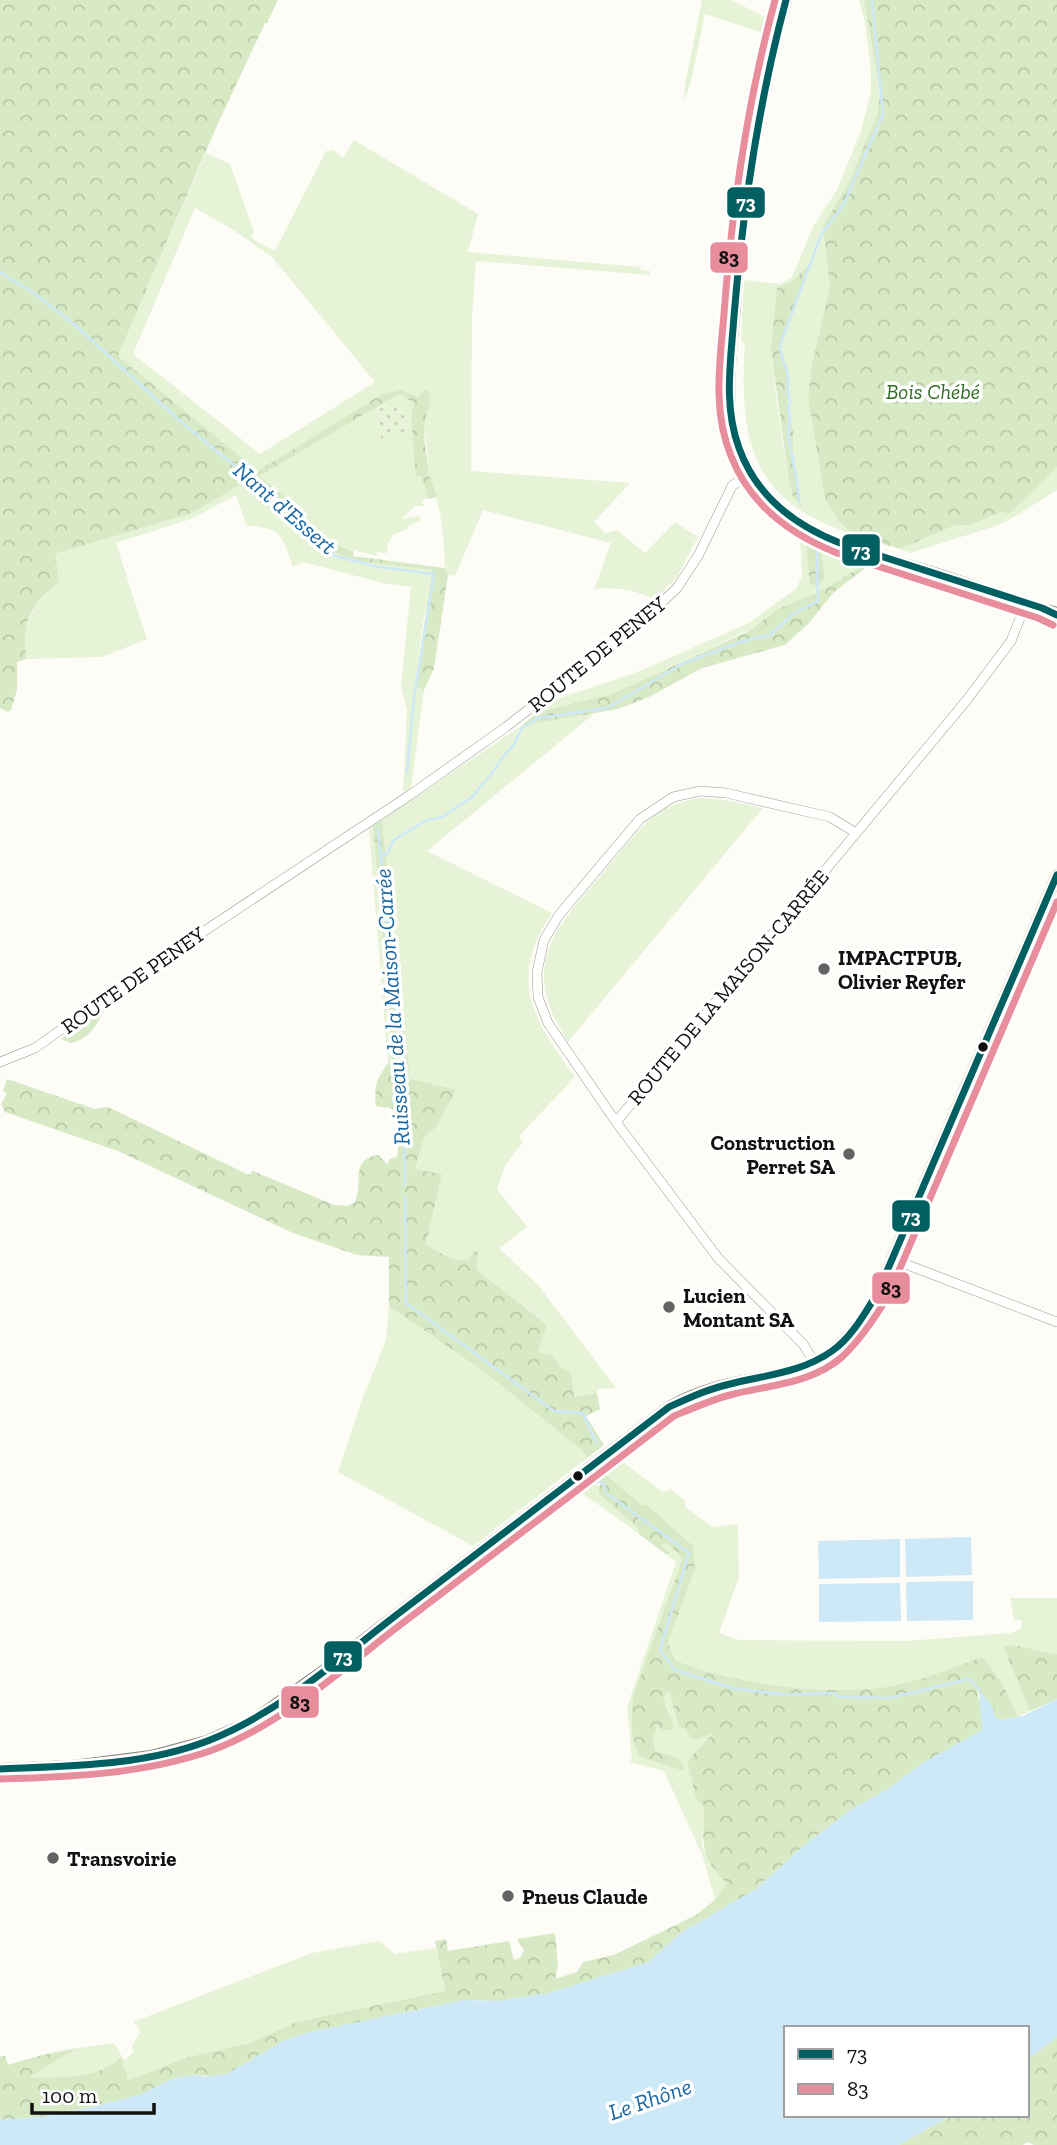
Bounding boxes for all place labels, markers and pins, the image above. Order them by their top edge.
place label: IMPACTPUB, Olivier Reyfer [838,945,966,994]
marker: IMPACTPUB, Olivier Reyfer [816,961,832,977]
unlabelled marker [976,1040,990,1054]
place label: Construction Perret SA [711,1130,836,1179]
marker: Construction Perret SA [841,1146,857,1162]
place label: Lucien Montant SA [683,1283,795,1332]
marker: Lucien Montant SA [661,1299,677,1315]
unlabelled marker [571,1469,585,1483]
place label: Transvoirie [67,1846,176,1871]
marker: Transvoirie [45,1850,61,1866]
place label: Pneus Claude [522,1884,648,1909]
marker: Pneus Claude [500,1888,516,1904]

